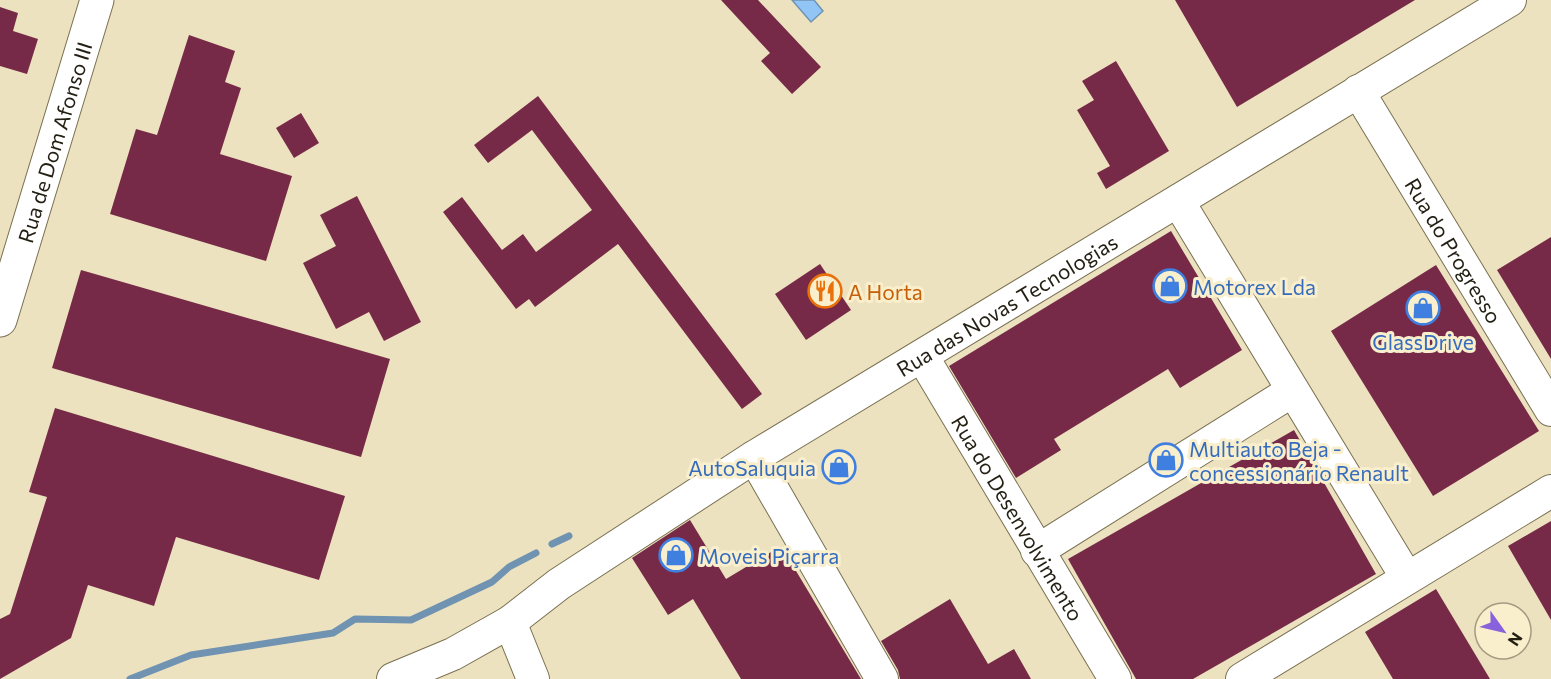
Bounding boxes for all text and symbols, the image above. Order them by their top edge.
street label: Rua de Dom Afonso III [12,39,96,245]
street label: Rua do Progresso [1401,173,1508,327]
street label: Rua das Novas Tecnologias [891,228,1121,381]
shop icon: Motorex Lda [1152,268,1188,304]
restaurant icon: A Horta [807,273,843,309]
place label: Motorex Lda [1193,274,1316,299]
place label: A Horta [848,279,923,304]
shop icon: GlassDrive [1405,290,1441,326]
place label: GlassDrive [1372,329,1474,354]
street label: Rua do Desenvolvimento [947,410,1090,625]
place label: Multiauto Beja - concessionário Renault [1189,436,1409,485]
shop icon: Multiauto Beja - concessionário Renault [1148,442,1184,478]
shop icon: AutoSaluquia [821,449,857,485]
place label: AutoSaluquia [688,455,816,480]
shop icon: Moveis Piçarra [658,537,694,573]
place label: Moveis Piçarra [699,543,839,568]
north arrow [1473,601,1533,661]
text: N [1505,629,1527,650]

